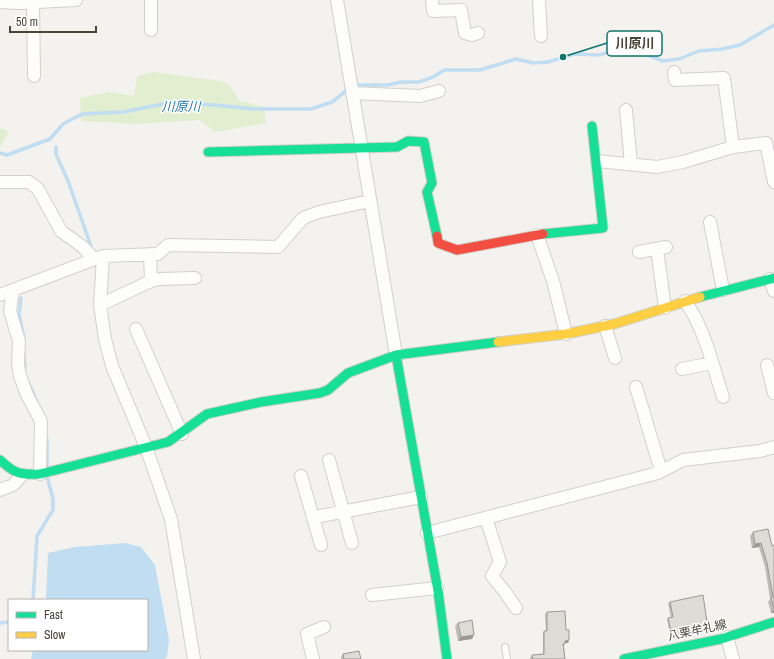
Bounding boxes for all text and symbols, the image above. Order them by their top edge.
scale bar [10,8,96,34]
text: 50 m [16,14,38,30]
callout: 川原川 [607,31,662,56]
text: 川原川 [615,35,655,52]
water label: 川原川 [161,98,202,115]
legend [8,599,148,651]
text: Fast [44,607,63,623]
street label: 八栗牟礼線 [666,616,728,644]
text: Slow [44,627,66,643]

